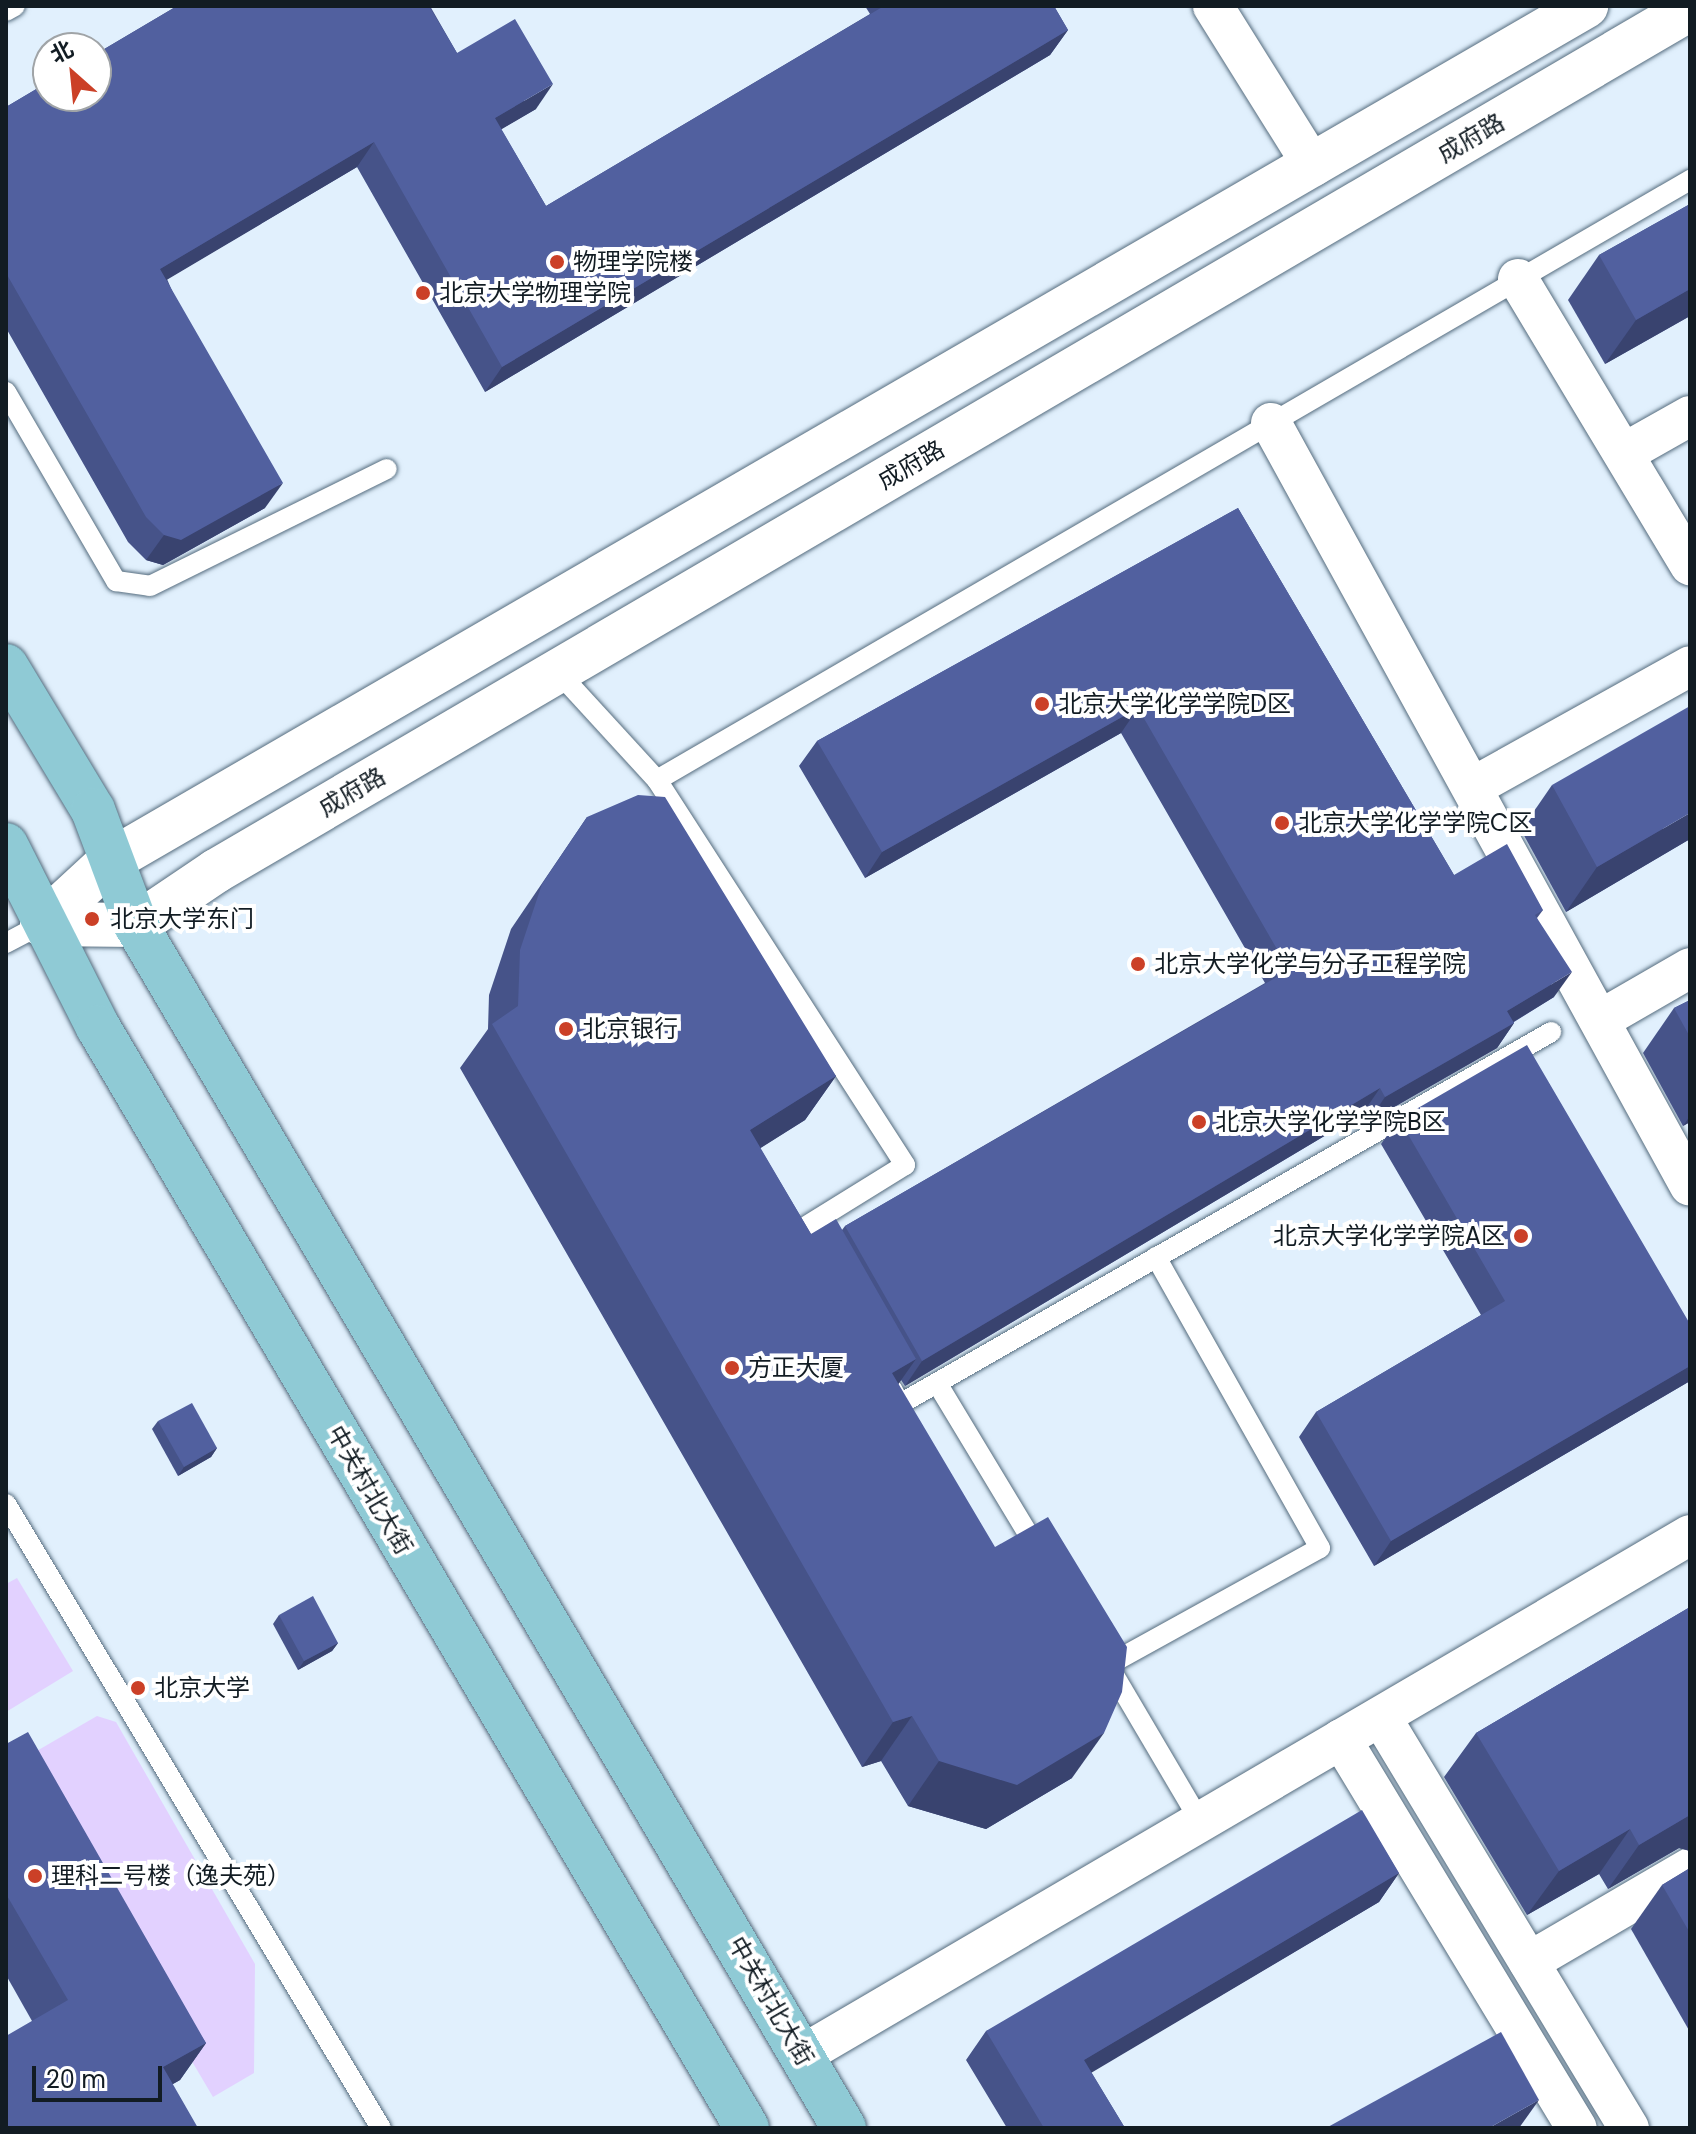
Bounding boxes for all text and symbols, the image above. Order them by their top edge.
north arrow [32,32,112,112]
text: 北 [45,33,79,71]
street label: 成府路 [1433,108,1509,168]
place label: 物理学院楼 [573,248,693,276]
marker: 物理学院楼 [548,253,566,271]
place label: 北京大学物理学院 [439,279,631,307]
marker: 北京大学物理学院 [414,284,432,302]
street label: 成府路 [873,435,949,495]
place label: 北京大学化学学院D区 [1058,690,1291,718]
marker: 北京大学化学学院D区 [1033,695,1051,713]
street label: 成府路 [314,762,390,822]
place label: 北京大学化学学院C区 [1298,809,1533,837]
marker: 北京大学化学学院C区 [1273,814,1291,832]
place label: 北京大学东门 [110,905,254,933]
marker: 北京大学东门 [81,908,103,930]
place label: 北京大学化学与分子工程学院 [1154,950,1466,978]
marker: 北京大学化学与分子工程学院 [1129,955,1147,973]
place label: 北京银行 [582,1015,678,1043]
marker: 北京银行 [557,1020,575,1038]
place label: 北京大学化学学院B区 [1215,1108,1446,1136]
marker: 北京大学化学学院B区 [1190,1113,1208,1131]
place label: 北京大学化学学院A区 [1273,1222,1505,1250]
marker: 北京大学化学学院A区 [1512,1227,1530,1245]
place label: 方正大厦 [748,1354,844,1382]
marker: 方正大厦 [723,1359,741,1377]
street label: 中关村北大街 [322,1420,418,1560]
place label: 北京大学 [154,1674,250,1702]
marker: 北京大学 [129,1679,147,1697]
place label: 理科二号楼（逸夫苑） [51,1862,291,1890]
marker: 理科二号楼（逸夫苑） [26,1867,44,1885]
street label: 中关村北大街 [723,1931,819,2071]
scale bar [36,2050,166,2100]
text: 20 m [46,2063,106,2096]

